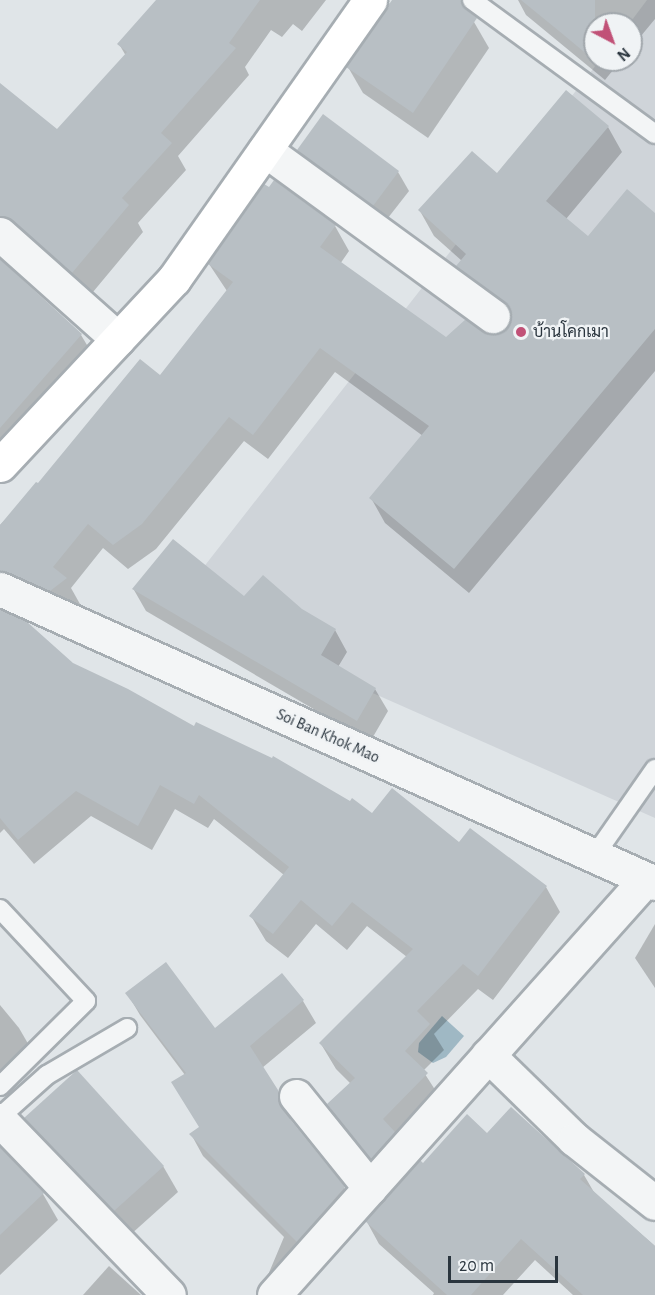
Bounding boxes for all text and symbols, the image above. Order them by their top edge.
north arrow [583,12,643,72]
text: N [614,44,633,64]
place label: บ้านโคกเมา [533,322,609,342]
marker: บ้านโคกเมา [514,325,528,339]
street label: Soi Ban Khok Mao [273,705,383,767]
scale bar [451,1244,560,1282]
text: 20 m [459,1257,494,1275]

